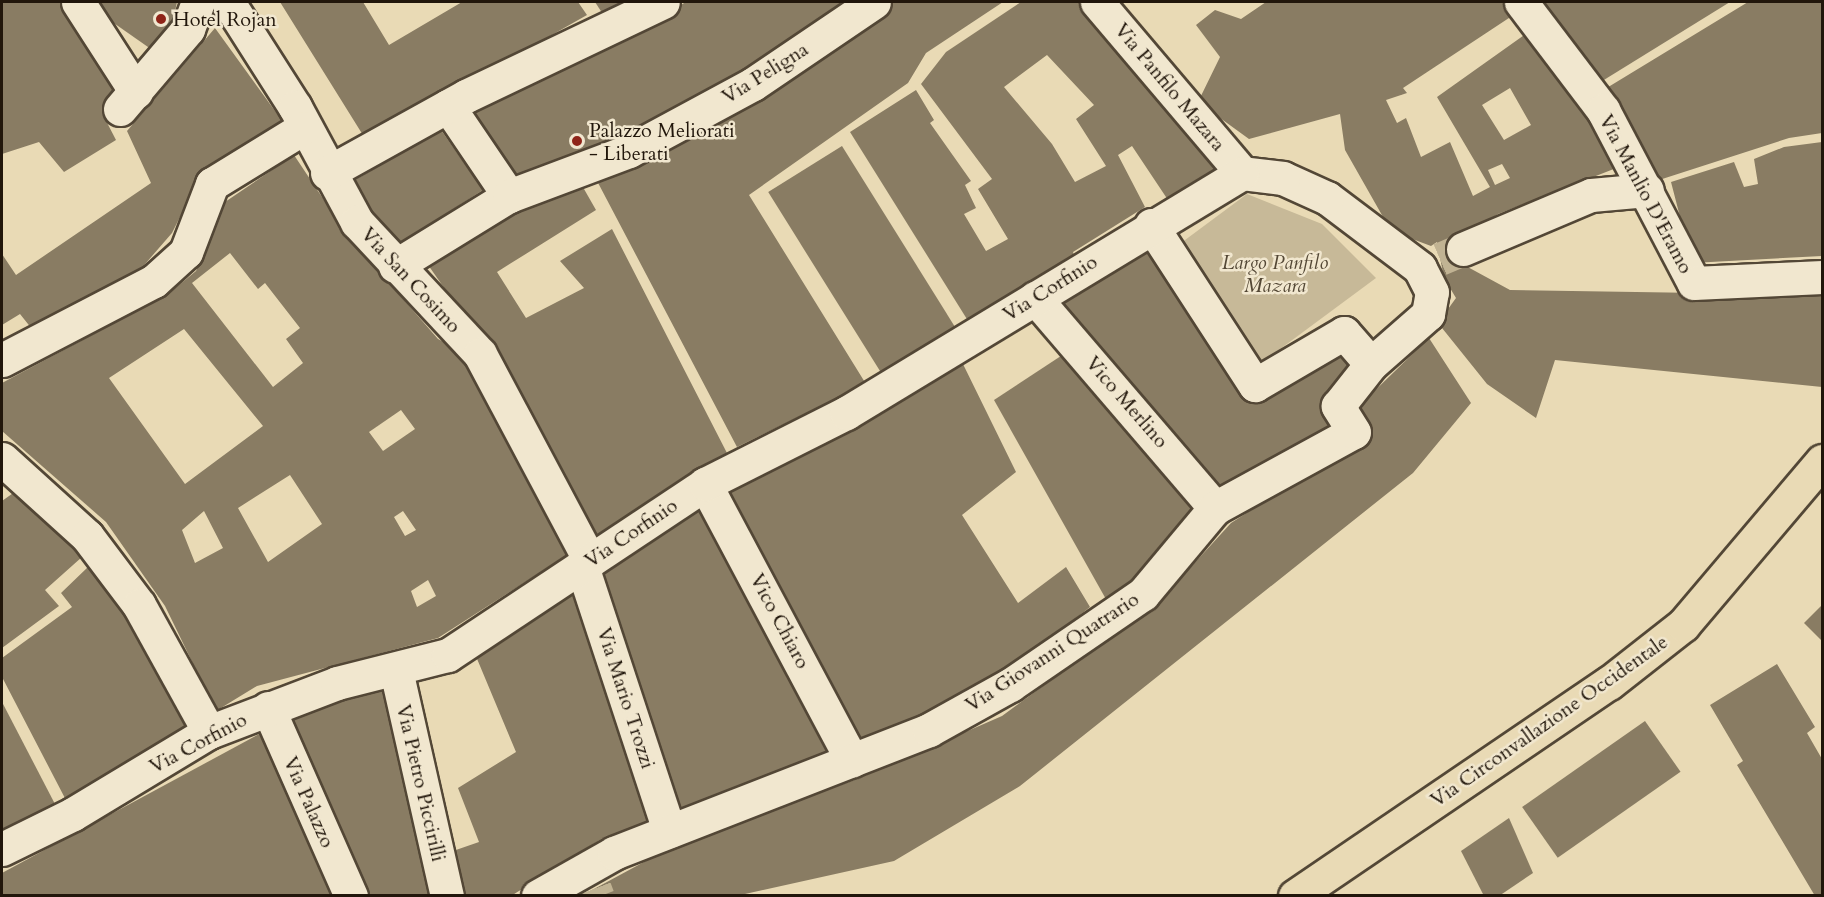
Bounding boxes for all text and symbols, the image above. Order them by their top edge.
place label: Hotel Rojan [173,7,277,31]
marker: Hotel Rojan [154,12,168,26]
street label: Via Panfilo Mazara [1109,18,1231,156]
street label: Via Peligna [717,37,813,109]
street label: Via Manlio D'Eramo [1594,110,1698,278]
place label: Palazzo Meliorati - Liberati [589,118,735,165]
marker: Palazzo Meliorati - Liberati [570,134,584,148]
street label: Via San Cosimo [356,222,466,338]
street label: Via Corfinio [998,250,1102,326]
park label: Largo Panfilo Mazara [1222,250,1328,297]
street label: Vico Merlino [1081,351,1173,453]
street label: Via Corfinio [580,493,682,573]
street label: Vico Chiaro [745,569,815,673]
street label: Via Giovanni Quatrario [961,587,1143,717]
street label: Via Mario Trozzi [592,624,660,772]
street label: Via Circonvallazione Occidentale [1426,630,1672,812]
street label: Via Pietro Piccirilli [391,702,451,864]
street label: Via Corfinio [145,707,251,779]
street label: Via Palazzo [278,753,340,851]

